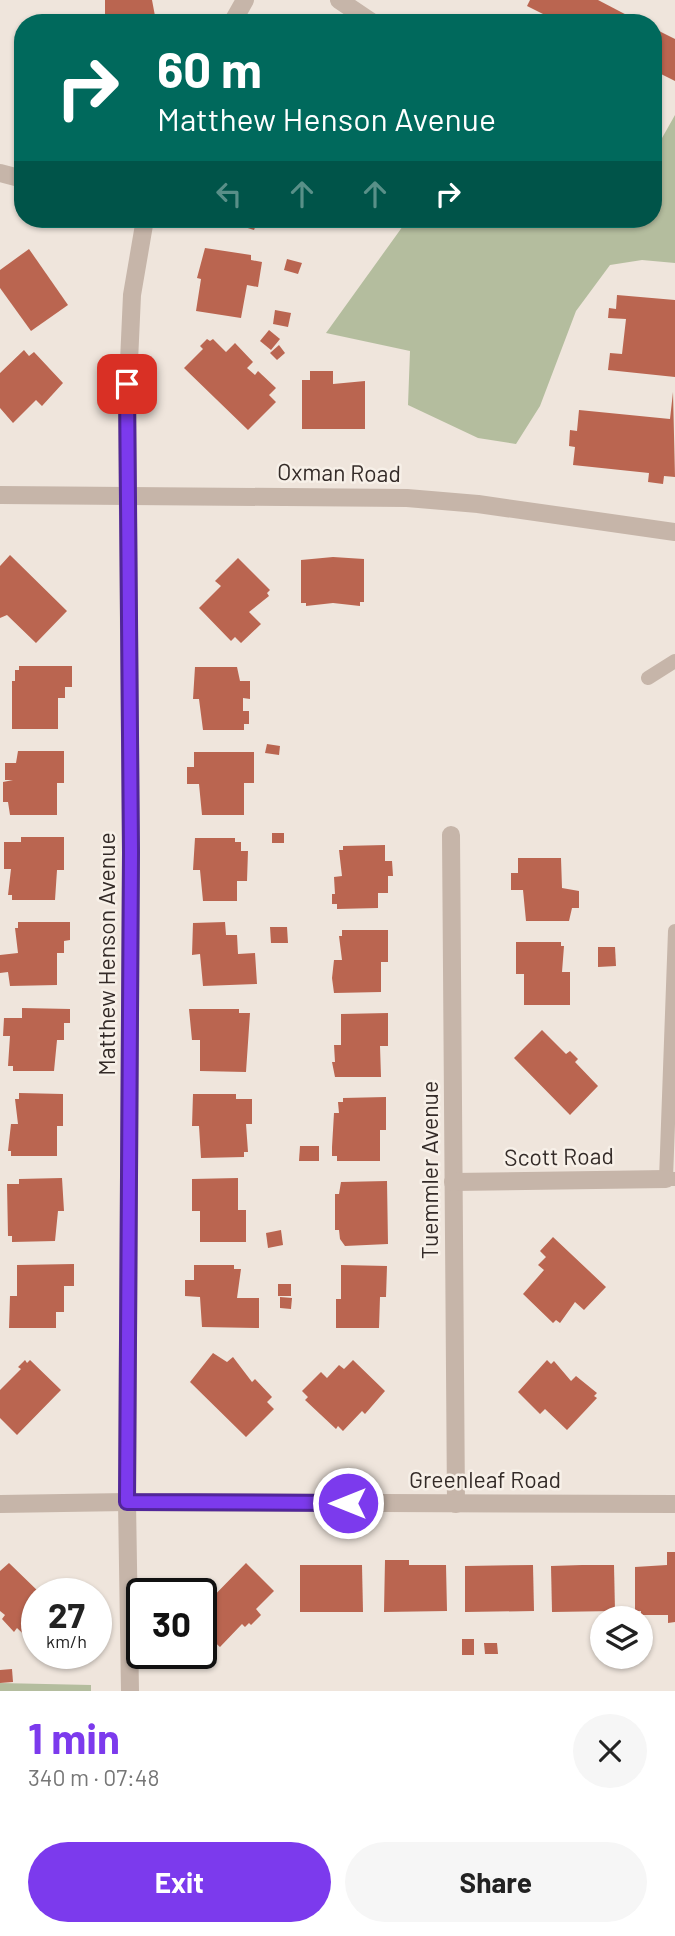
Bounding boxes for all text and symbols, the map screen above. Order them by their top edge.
text: 60 m [157,39,262,98]
icon: right [42,42,133,133]
text: Matthew Henson Avenue [157,99,496,137]
icon: left [210,175,248,213]
icon: ahead [283,175,321,213]
icon: ahead [356,175,394,213]
icon: right [429,175,467,213]
pin [97,354,157,414]
icon: arrive [108,365,146,403]
street label: Oxman Road [277,457,401,487]
street label: Matthew Henson Avenue [92,832,120,1076]
street label: Tuemmler Avenue [415,1081,443,1259]
street label: Scott Road [504,1141,614,1171]
street label: Greenleaf Road [409,1465,561,1493]
position arrow [311,1466,385,1540]
speed limit sign: 30 [126,1578,217,1669]
text: 27 [48,1593,85,1635]
map controls [590,1606,653,1669]
button: layers [590,1606,653,1669]
text: km/h [46,1630,87,1652]
text: 1 min [28,1712,120,1762]
button: close [573,1714,647,1788]
text: 340 m · 07:48 [28,1763,160,1791]
button: Exit [28,1842,331,1922]
button: Share [345,1842,647,1922]

